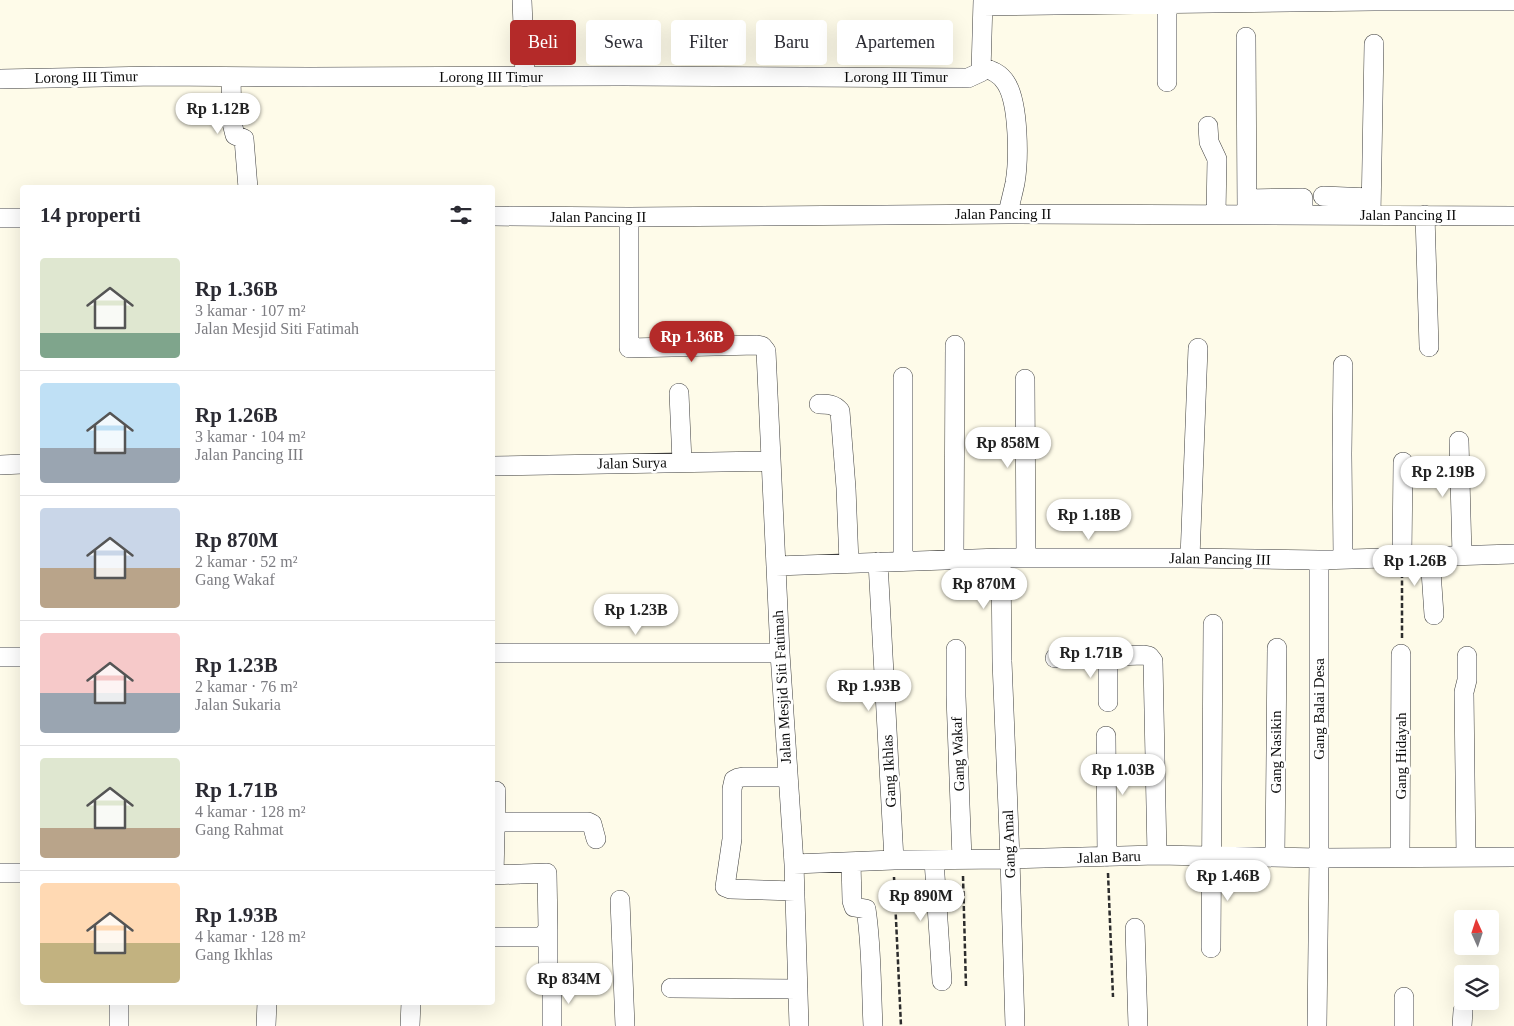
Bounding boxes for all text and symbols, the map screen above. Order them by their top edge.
chip: Beli [510,20,576,65]
chip: Sewa [586,20,661,65]
chip: Filter [671,20,746,65]
chip: Baru [756,20,827,65]
chip: Apartemen [837,20,953,65]
street label: Lorong III Timur [34,68,138,86]
street label: Lorong III Timur [439,69,543,85]
street label: Lorong III Timur [844,69,948,85]
pin: Rp 1.12B [166,92,270,135]
text: Rp 1.12B [186,100,250,117]
icon: filters [447,201,475,229]
text: 14 properti [40,203,141,227]
street label: Jalan Pancing II [955,206,1051,222]
street label: Jalan Pancing II [1360,207,1456,223]
street label: Jalan Pancing II [550,209,646,225]
text: Rp 1.36B [195,277,278,301]
icon: home [80,278,140,338]
text: 3 kamar · 107 m² [195,302,306,319]
text: Jalan Mesjid Siti Fatimah [195,320,359,337]
pin: Rp 1.36B [640,320,744,363]
text: Rp 1.36B [660,328,724,345]
icon: home [80,403,140,463]
text: Rp 1.26B [195,403,278,427]
pin: Rp 858M [962,426,1054,469]
text: 3 kamar · 104 m² [195,428,306,445]
text: Rp 858M [976,434,1040,451]
text: Jalan Pancing III [195,446,303,463]
street label: Jalan Surya [597,454,667,472]
pin: Rp 2.19B [1391,456,1495,498]
text: Rp 2.19B [1411,463,1475,480]
pin: Rp 1.18B [1037,498,1141,541]
text: Rp 1.18B [1057,506,1121,523]
icon: home [80,528,140,588]
text: Rp 870M [195,528,278,552]
pin: Rp 1.26B [1363,544,1467,587]
street label: Jalan Pancing III [1169,550,1271,568]
text: Rp 1.26B [1383,552,1447,569]
text: 2 kamar · 52 m² [195,553,298,570]
pin: Rp 870M [938,568,1030,610]
text: Gang Wakaf [195,571,275,588]
text: Rp 870M [952,575,1016,592]
pin: Rp 1.23B [584,594,688,636]
text: Rp 1.23B [604,601,668,618]
street label: Jalan Mesjid Siti Fatimah [770,609,794,764]
pin: Rp 1.71B [1039,636,1143,679]
text: Rp 1.71B [1059,644,1123,661]
icon: home [80,653,140,713]
text: Rp 1.23B [195,653,278,677]
street label: Gang Balai Desa [1311,658,1327,760]
pin: Rp 1.93B [817,670,921,712]
text: Rp 1.93B [837,677,901,694]
text: 2 kamar · 76 m² [195,678,298,695]
text: Jalan Sukaria [195,696,281,713]
street label: Gang Nasikin [1268,710,1284,793]
street label: Gang Hidayah [1393,712,1409,800]
street label: Gang Wakaf [949,716,967,792]
street label: Gang Ikhlas [879,734,899,808]
pin: Rp 1.03B [1071,754,1175,796]
text: Rp 1.03B [1091,761,1155,778]
icon: home [80,778,140,838]
text: Rp 1.71B [195,778,278,802]
text: 4 kamar · 128 m² [195,803,306,820]
street label: Gang Amal [1000,809,1018,879]
text: Gang Rahmat [195,821,283,838]
street label: Jalan Baru [1077,848,1142,866]
pin: Rp 1.46B [1176,860,1280,902]
text: Rp 1.46B [1196,867,1260,884]
pin: Rp 890M [875,880,967,922]
text: Rp 890M [889,887,953,904]
icon: home [80,903,140,963]
text: Rp 1.93B [195,903,278,927]
north arrow [1454,910,1499,955]
map controls [1454,910,1499,1010]
text: 4 kamar · 128 m² [195,928,306,945]
text: Gang Ikhlas [195,946,273,963]
pin: Rp 834M [523,962,615,1005]
button: layers [1454,965,1499,1010]
text: Rp 834M [537,970,601,987]

